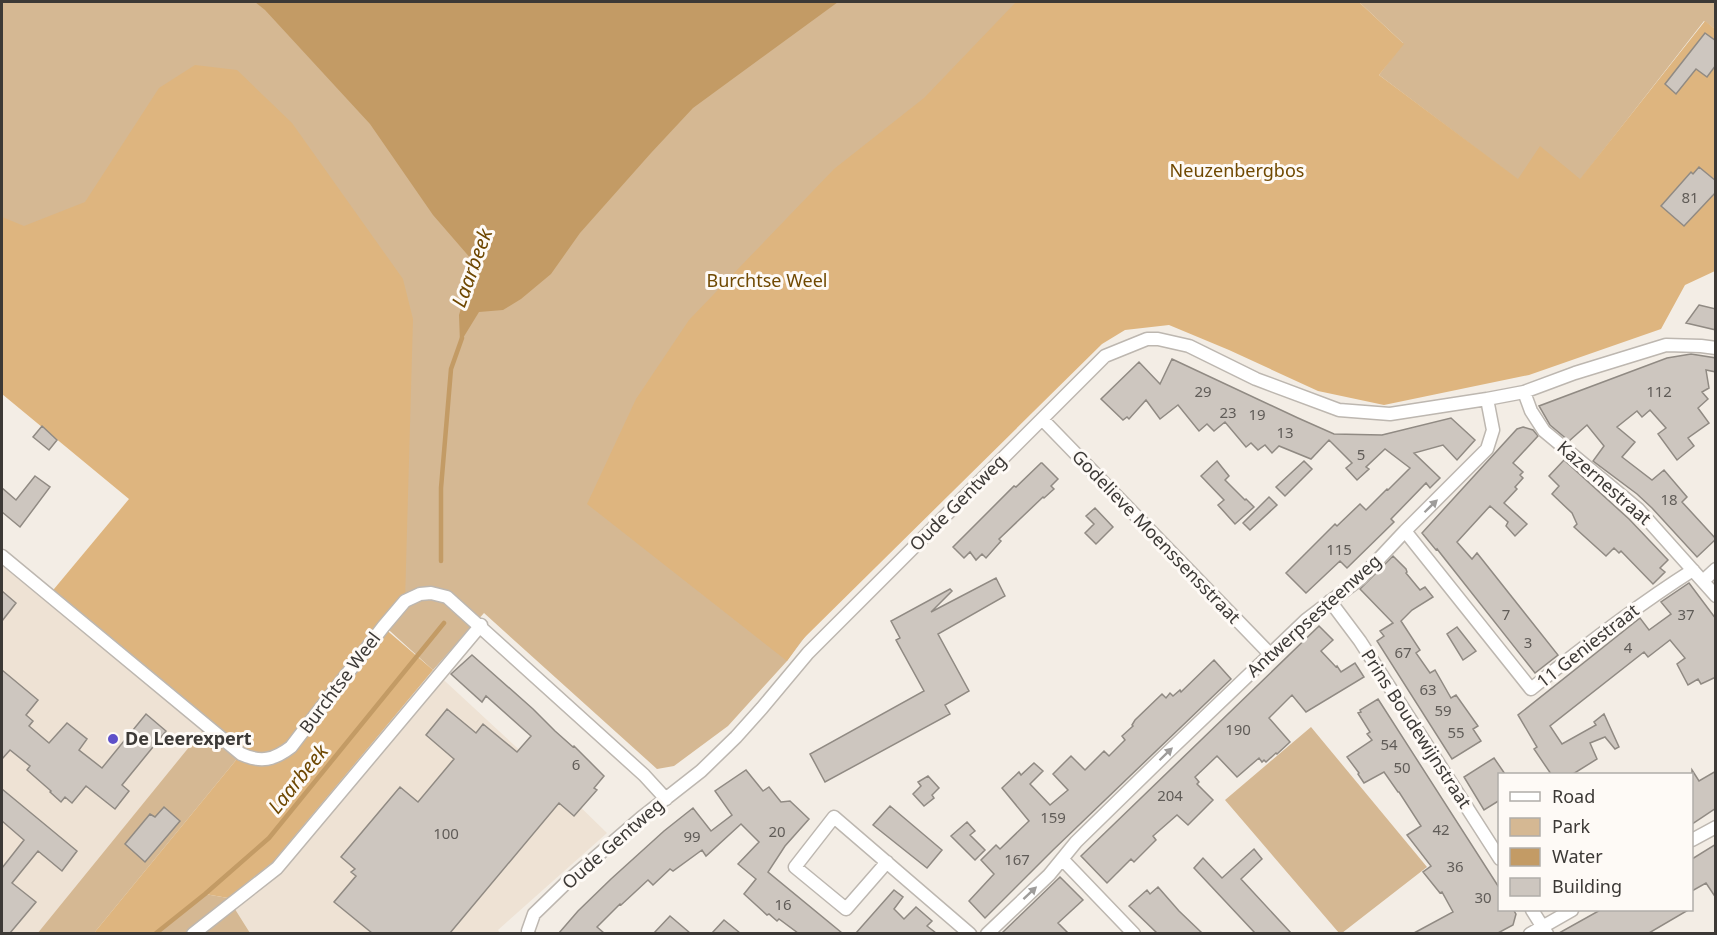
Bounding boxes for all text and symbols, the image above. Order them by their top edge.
park label: Neuzenbergbos [1170,158,1304,182]
house number: 81 [1681,187,1699,207]
water label: Laarbeek [445,224,499,311]
park label: Burchtse Weel [707,268,827,292]
house number: 29 [1194,381,1212,401]
house number: 112 [1646,381,1672,401]
house number: 23 [1219,402,1237,422]
house number: 19 [1248,404,1266,424]
house number: 13 [1276,422,1294,442]
street label: Kazernestraat [1552,435,1657,530]
street label: Godelieve Moenssensstraat [1067,444,1247,629]
house number: 5 [1357,444,1365,464]
street label: Oude Gentweg [904,449,1011,556]
house number: 18 [1660,489,1678,509]
one-way arrow [1423,500,1437,514]
house number: 115 [1326,539,1352,559]
street label: Antwerpsesteenweg [1241,549,1386,682]
street label: 11 Geniestraat [1531,597,1644,693]
house number: 7 [1502,604,1510,624]
house number: 37 [1677,604,1695,624]
street label: Burchtse Weel [293,627,385,738]
house number: 3 [1524,632,1532,652]
house number: 4 [1624,637,1633,657]
house number: 67 [1394,642,1412,662]
street label: Prins Boudewijnstraat [1356,644,1478,813]
house number: 63 [1419,679,1437,699]
house number: 59 [1434,700,1452,720]
house number: 190 [1225,719,1251,739]
house number: 55 [1447,722,1465,742]
place label: De Leerexpert [125,726,252,750]
marker: De Leerexpert [106,732,120,746]
house number: 54 [1380,734,1398,754]
water label: Laarbeek [261,738,334,819]
one-way arrow [1158,747,1172,761]
house number: 6 [572,754,580,774]
house number: 50 [1393,757,1411,777]
legend [1498,773,1693,911]
text: Road [1552,784,1595,808]
house number: 204 [1157,785,1183,805]
street label: Oude Gentweg [556,792,668,894]
house number: 159 [1040,807,1066,827]
text: Park [1552,814,1590,838]
house number: 42 [1432,819,1450,839]
house number: 20 [768,821,786,841]
house number: 100 [433,823,459,843]
house number: 99 [683,826,701,846]
text: Water [1552,844,1603,868]
house number: 167 [1004,849,1030,869]
house number: 36 [1446,856,1464,876]
text: Building [1552,874,1622,898]
one-way arrow [1023,887,1037,901]
house number: 30 [1474,887,1492,907]
house number: 16 [774,894,792,914]

